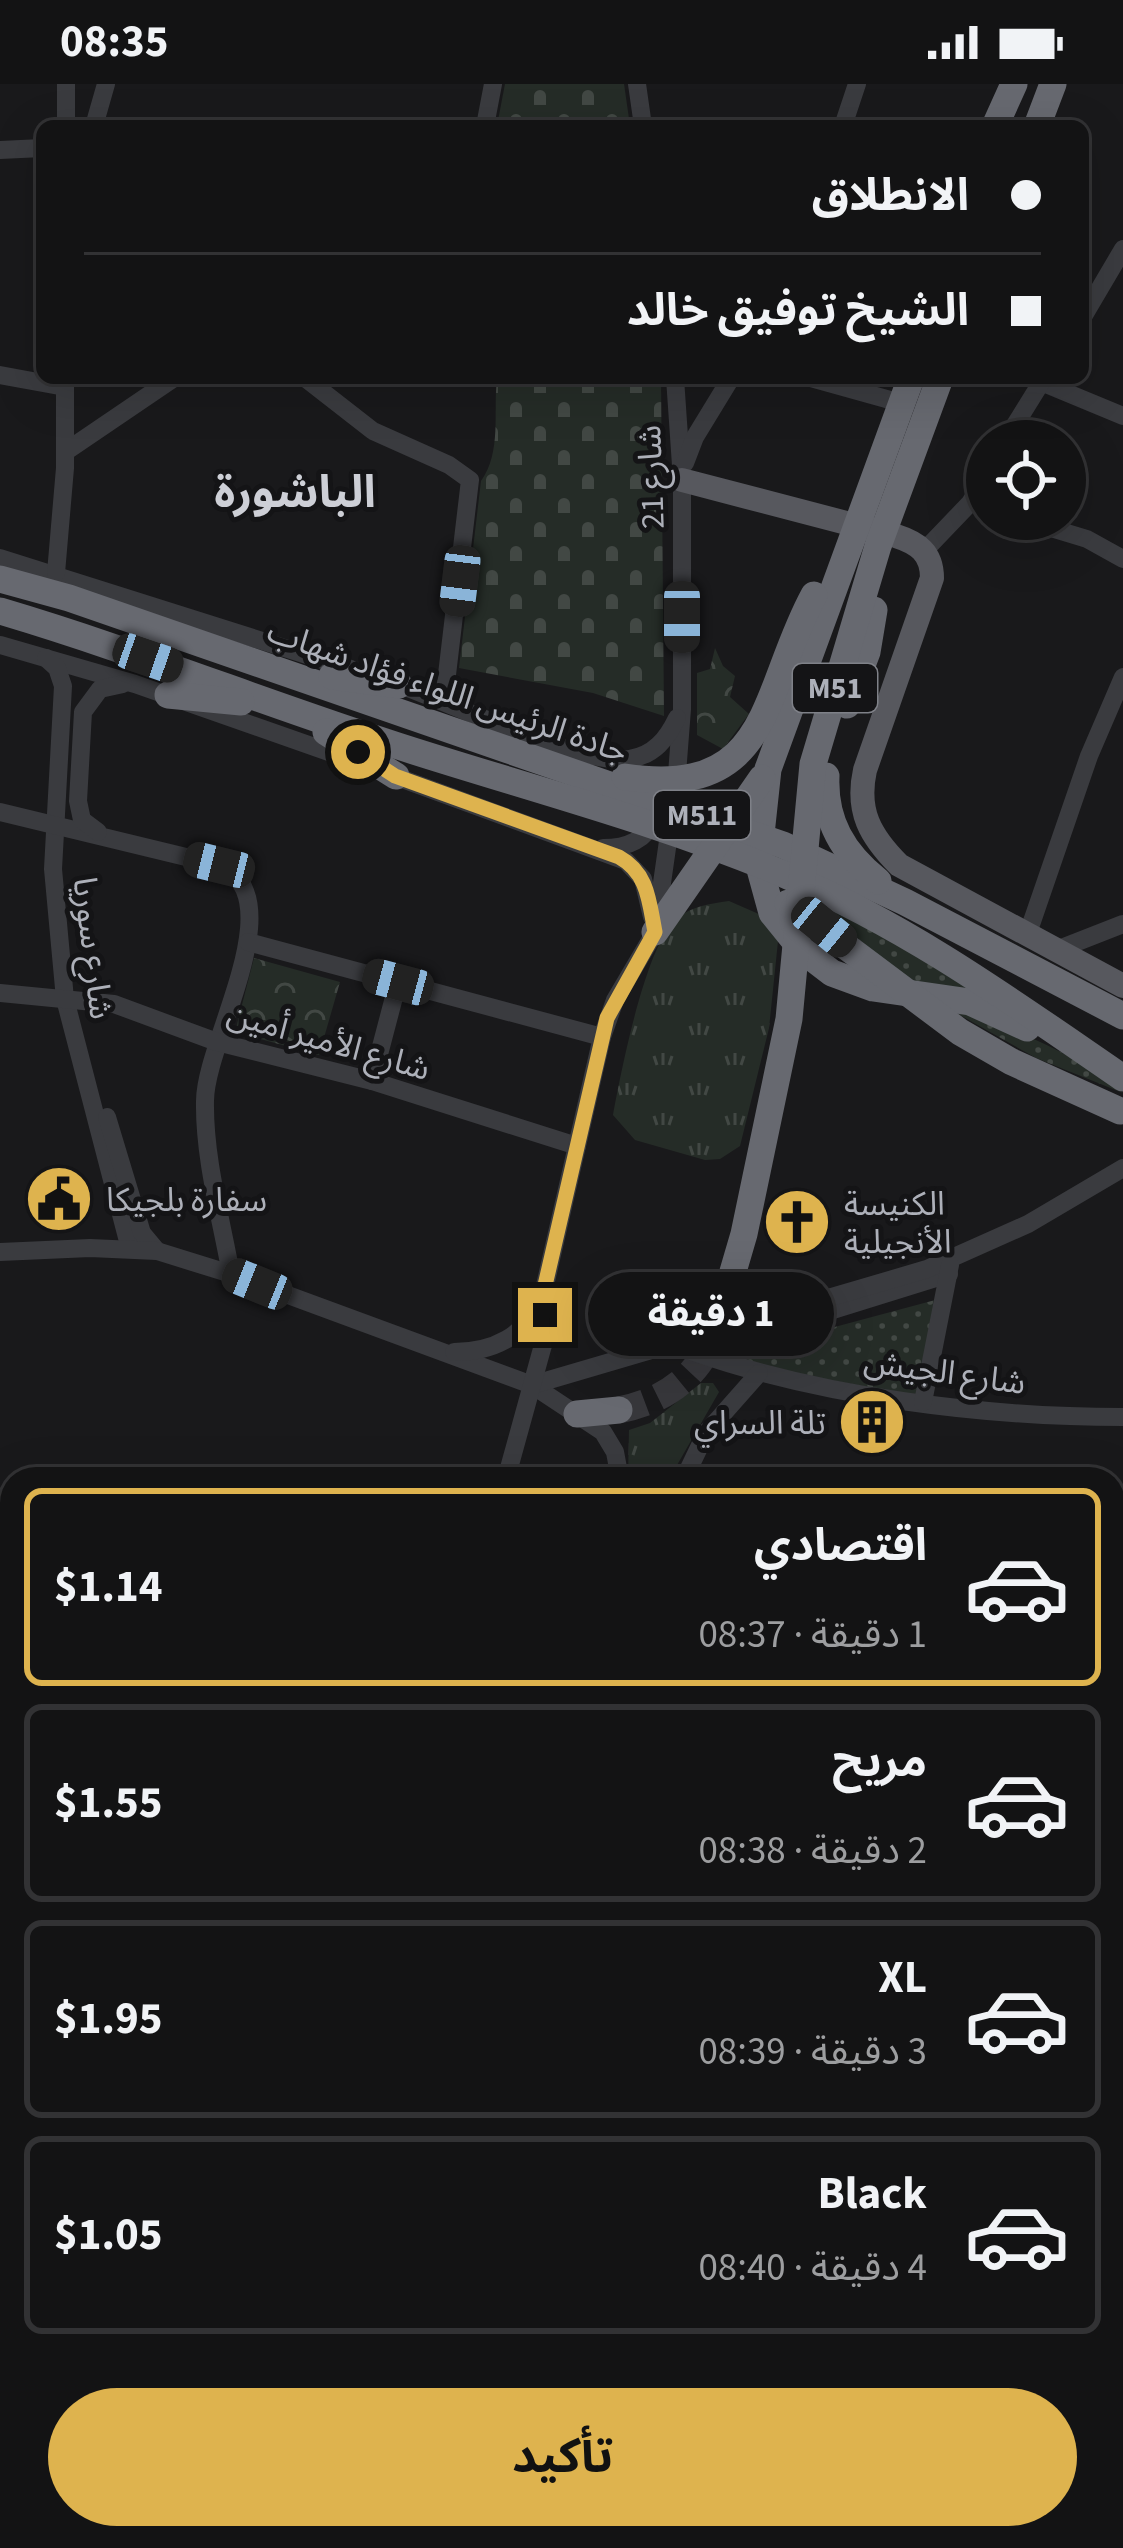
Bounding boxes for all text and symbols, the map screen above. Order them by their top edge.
text: 08:35 [60,10,169,74]
text: الانطلاق [812,164,969,228]
text: الشيخ توفيق خالد [627,279,969,343]
map controls [966,420,1086,540]
button: locate [966,420,1086,540]
street label: شارع 21 [626,424,677,530]
district label: الباشورة [214,461,376,525]
car [438,543,482,619]
car [664,581,700,653]
street label: جادة الرئيس اللواء فؤاد شهاب [261,608,634,775]
car [108,629,188,687]
road number: M51 [793,664,877,712]
route start [331,725,385,779]
road number: M511 [654,791,750,839]
car [180,839,258,891]
street label: شارع سوريا [60,874,125,1022]
car [785,890,863,964]
car [359,955,437,1009]
street label: شارع الأمير أمين [222,990,435,1093]
public building icon: سفارة بلجيكا [24,1164,94,1234]
place label: سفارة بلجيكا [106,1177,267,1224]
place label: الكنيسة الأنجيلية [844,1181,952,1266]
church icon: الكنيسة الأنجيلية [762,1187,832,1257]
car [217,1254,297,1314]
callout: 1 دقيقة [587,1273,833,1357]
text: 1 دقيقة [648,1286,774,1342]
route end [518,1288,572,1342]
street label: شارع الجيش [861,1338,1029,1407]
building icon: تلة السراي [837,1387,907,1457]
place label: تلة السراي [694,1400,826,1448]
text: اقتصادي [754,1514,927,1578]
icon: car [963,1533,1071,1641]
text: $1.14 [54,1555,163,1619]
text: 1 دقيقة · 08:37 [698,1607,927,1663]
text: مريح [832,1730,927,1794]
icon: car [963,1749,1071,1857]
text: $1.55 [54,1771,163,1835]
text: 2 دقيقة · 08:38 [698,1823,927,1879]
text: XL [878,1946,927,2010]
icon: car [963,1965,1071,2073]
text: $1.95 [54,1987,163,2051]
text: 3 دقيقة · 08:39 [698,2024,927,2080]
text: Black [817,2162,927,2226]
icon: car [963,2181,1071,2289]
text: $1.05 [54,2203,163,2267]
text: 4 دقيقة · 08:40 [698,2240,927,2296]
button: تأكيد [48,2388,1077,2526]

